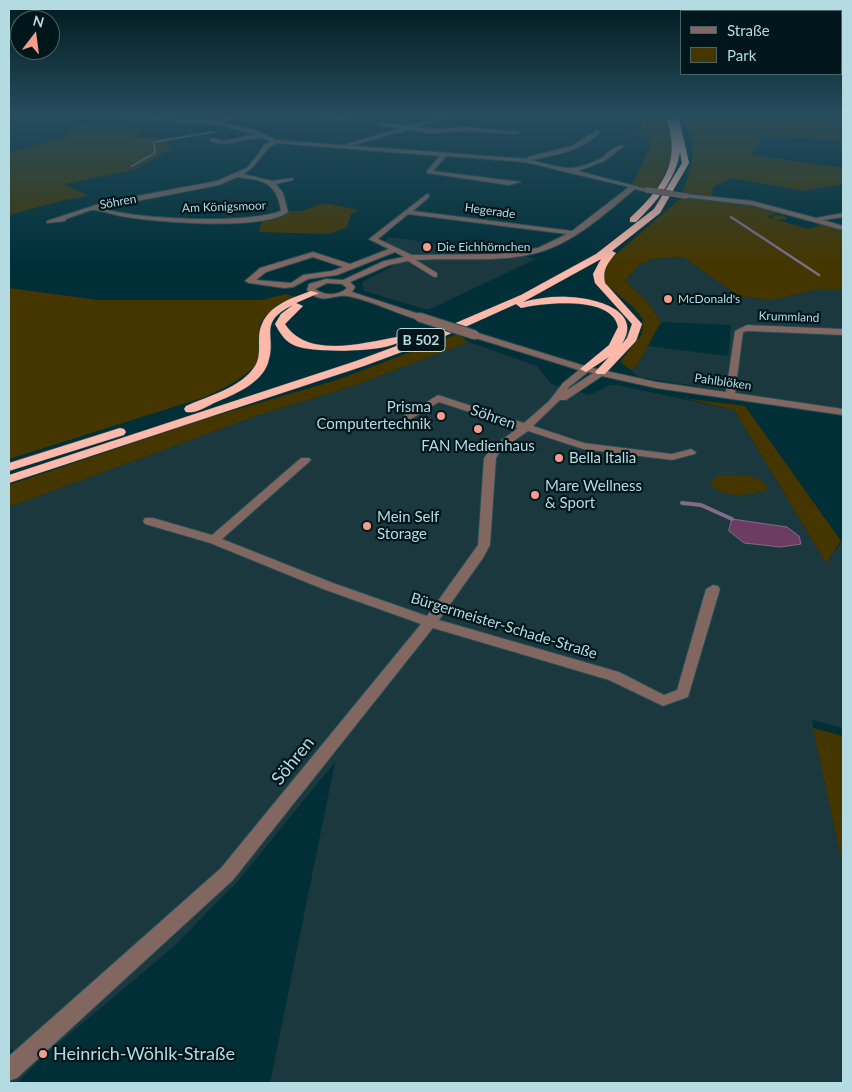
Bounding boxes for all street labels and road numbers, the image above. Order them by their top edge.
street label: Söhren [98,192,138,212]
street label: Am Königsmoor [182,198,266,216]
street label: Hegerade [464,200,516,222]
street label: Krummland [758,309,820,325]
road number: B 502 [397,328,445,352]
street label: Pahlblöken [693,371,753,393]
street label: Söhren [468,401,518,433]
street label: Bürgermeister-Schade-Straße [409,589,599,663]
street label: Söhren [267,733,319,789]

